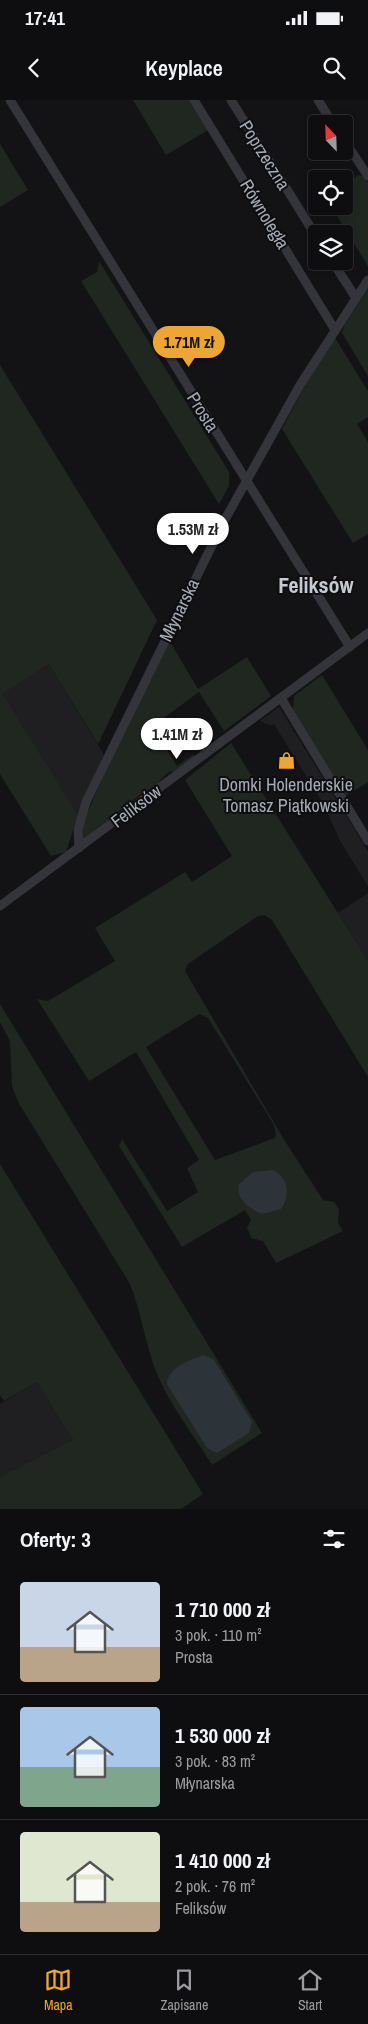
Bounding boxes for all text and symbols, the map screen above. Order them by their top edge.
text: 17:41 [25,5,65,31]
text: Keyplace [145,53,223,83]
icon: back [20,54,48,82]
icon: search [320,54,348,82]
street label: Poprzeczna [234,115,296,195]
north arrow [308,115,352,160]
map controls [308,115,353,270]
button: locate [308,170,353,215]
street label: Równoległa [234,175,296,253]
button: layers [308,225,353,270]
pin: 1.71M zł [137,326,241,368]
text: 1.71M zł [164,331,214,353]
street label: Prosta [181,387,225,437]
pin: 1.53M zł [141,512,245,555]
text: 1.53M zł [168,518,218,540]
district label: Feliksów [278,570,355,600]
street label: Młynarska [153,574,205,646]
pin: 1.41M zł [125,718,229,760]
text: 1.41M zł [152,723,202,745]
shop icon: Domki Holenderskie Tomasz Piątkowski [276,751,296,771]
place label: Domki Holenderskie Tomasz Piątkowski [219,772,353,818]
street label: Feliksów [106,779,167,833]
text: Oferty: 3 [20,1525,91,1554]
icon: filters [320,1525,348,1553]
text: 1 710 000 zł [175,1595,270,1624]
icon: home [60,1602,120,1662]
text: 3 pok. · 110 m² [175,1624,262,1646]
text: Prosta [175,1646,213,1668]
text: 1 530 000 zł [175,1721,270,1750]
icon: home [60,1727,120,1787]
text: 3 pok. · 83 m² [175,1750,255,1772]
text: Młynarska [175,1772,235,1794]
text: 1 410 000 zł [175,1846,270,1875]
icon: home [60,1852,120,1912]
text: 2 pok. · 76 m² [175,1875,255,1897]
text: Feliksów [175,1897,226,1919]
tab: Mapa [44,1966,73,2014]
tab: Zapisane [160,1966,208,2014]
tab: Start [296,1966,324,2014]

